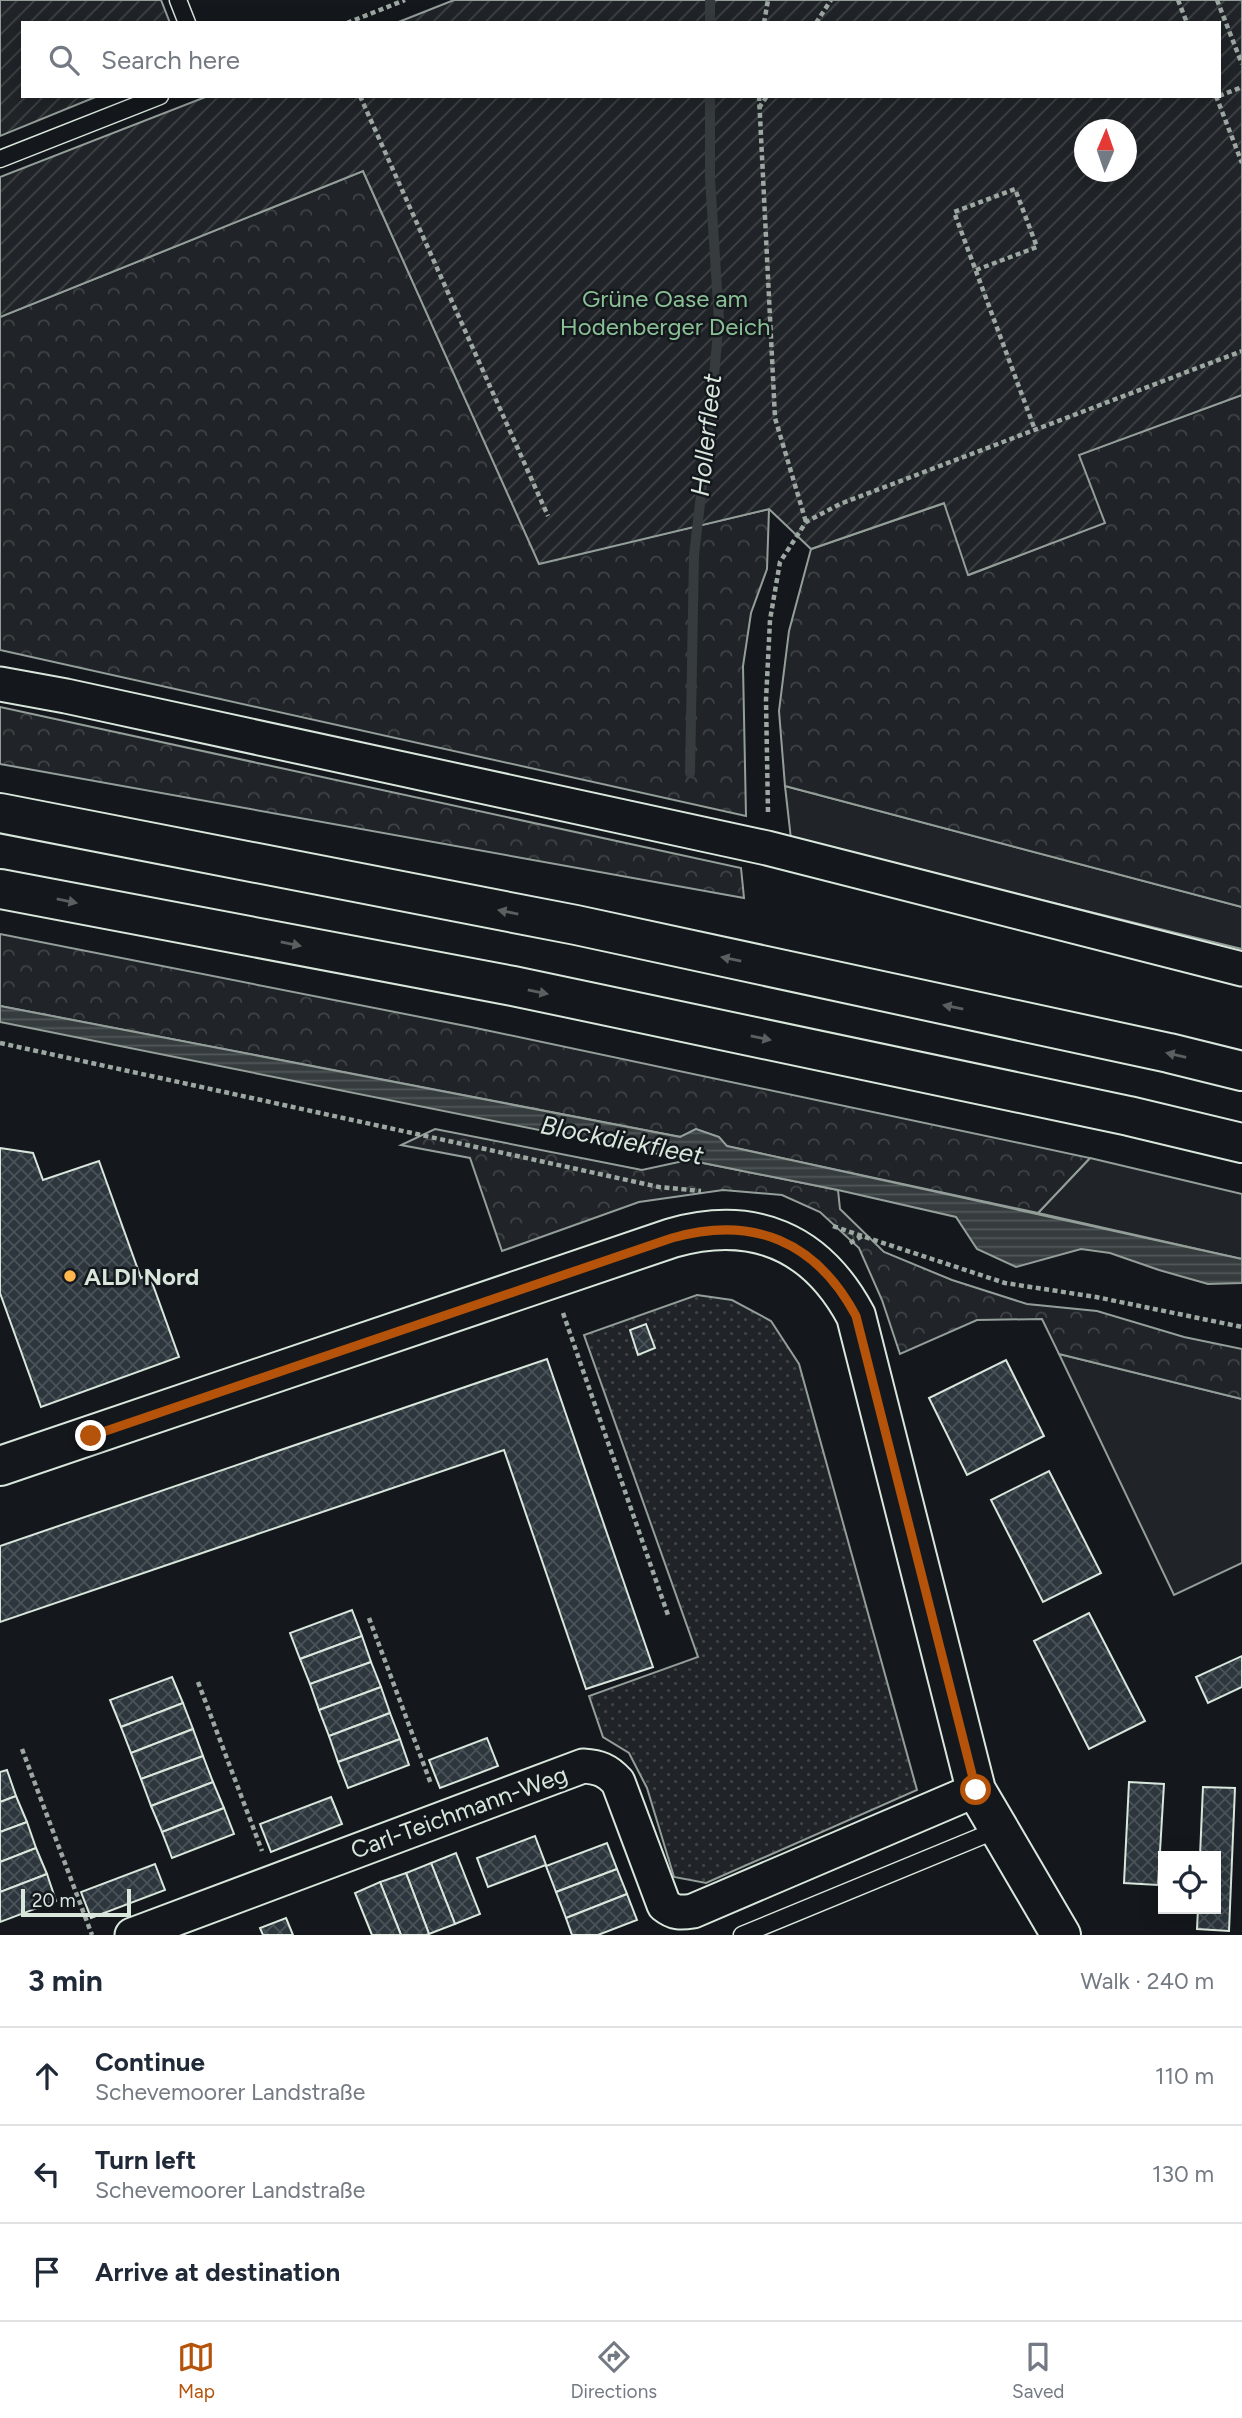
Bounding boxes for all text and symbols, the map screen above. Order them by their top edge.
search box [21,21,1221,98]
icon: search [45,41,83,79]
text: Search here [101,44,240,76]
north arrow [1074,119,1137,182]
park label: Grüne Oase am Hodenberger Deich [560,284,770,341]
water label: Hollerfleet [684,371,728,498]
one-way arrow [56,896,78,907]
one-way arrow [497,906,519,917]
one-way arrow [280,939,302,950]
one-way arrow [720,953,742,964]
one-way arrow [527,986,549,997]
one-way arrow [942,1001,964,1012]
one-way arrow [750,1033,772,1044]
one-way arrow [1165,1049,1187,1060]
water label: Blockdiekfleet [538,1109,707,1172]
place label: ALDI Nord [84,1262,199,1291]
marker: ALDI Nord [62,1268,78,1284]
route end [75,1420,106,1451]
street label: Carl-Teichmann-Weg [347,1759,571,1865]
route start [960,1774,991,1805]
map controls [1158,1851,1221,1914]
button: locate [1158,1851,1221,1914]
scale bar [21,1886,131,1918]
text: 20 m [32,1889,76,1912]
text: 3 min [28,1962,103,1999]
text: Walk · 240 m [1081,1967,1214,1995]
text: Continue [95,2046,205,2078]
icon: ahead [28,2057,66,2095]
text: 110 m [1155,2062,1214,2090]
text: Schevemoorer Landstraße [95,2078,365,2106]
text: Turn left [95,2144,196,2176]
icon: left [28,2155,66,2193]
text: 130 m [1152,2160,1214,2188]
text: Schevemoorer Landstraße [95,2176,365,2204]
icon: arrive [28,2253,66,2291]
text: Arrive at destination [95,2256,340,2288]
tab: Map [177,2338,215,2403]
tab: Directions [570,2338,657,2403]
tab: Saved [1012,2338,1064,2403]

